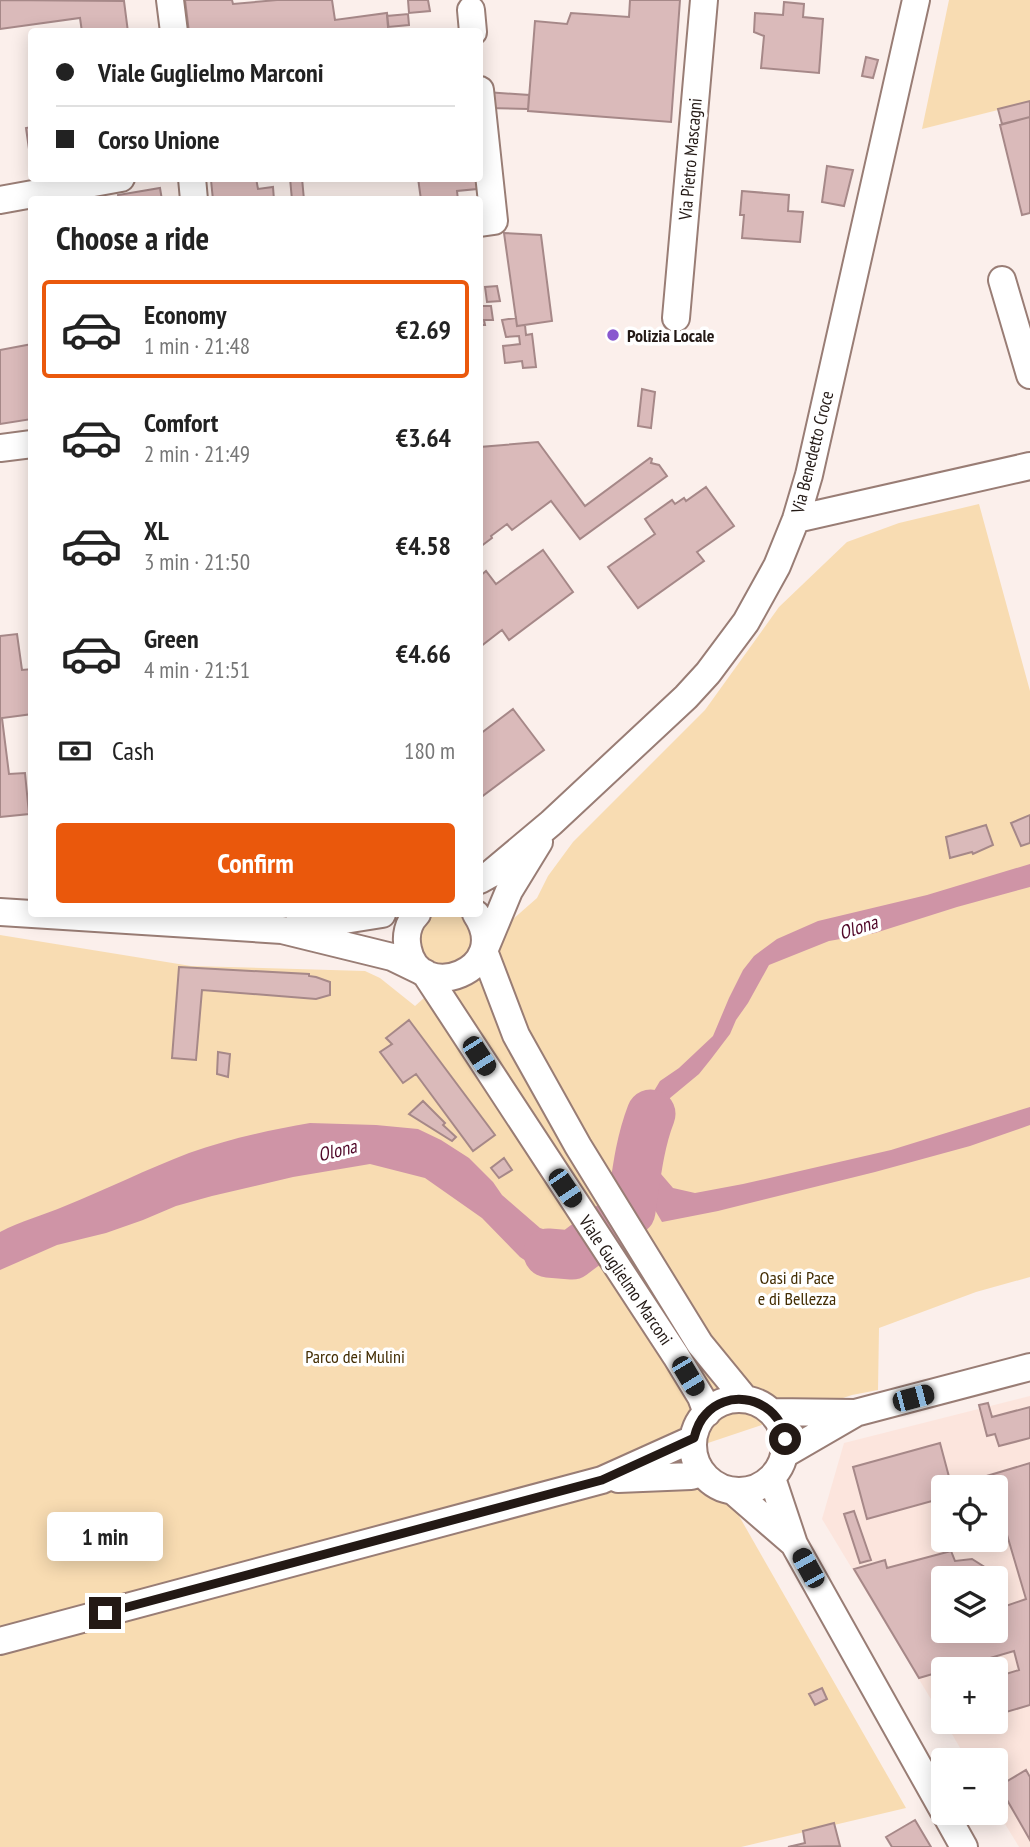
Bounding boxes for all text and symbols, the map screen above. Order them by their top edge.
text: Viale Guglielmo Marconi [98,56,324,89]
street label: Via Pietro Mascagni [673,97,707,222]
text: Corso Unione [98,123,220,156]
text: Choose a ride [56,217,209,259]
icon: car [60,298,123,361]
text: Economy [144,298,226,331]
text: €2.69 [396,313,451,346]
place label: Polizia Locale [627,324,715,347]
marker: Polizia Locale [605,327,621,343]
text: 1 min · 21:48 [144,331,250,360]
street label: Via Benedetto Croce [785,388,838,517]
icon: car [60,406,123,469]
text: Comfort [144,406,218,439]
text: €3.64 [396,421,451,454]
text: 2 min · 21:49 [144,439,250,468]
icon: car [60,514,123,577]
text: XL [144,514,169,547]
text: €4.58 [396,529,451,562]
text: 3 min · 21:50 [144,547,250,576]
icon: car [60,622,123,685]
text: Green [144,622,199,655]
text: €4.66 [396,637,451,670]
text: 4 min · 21:51 [144,655,250,684]
icon: cash [56,732,94,770]
text: Cash [112,734,154,767]
text: 180 m [404,736,455,765]
button: Confirm [56,823,455,903]
water label: Olona [836,909,882,944]
car [459,1033,500,1079]
water label: Olona [315,1133,360,1166]
car [545,1165,586,1211]
street label: Viale Guglielmo Marconi [574,1210,678,1349]
park label: Oasi di Pace e di Bellezza [758,1266,836,1310]
park label: Parco dei Mulini [305,1345,405,1368]
car [669,1353,708,1399]
car [890,1382,937,1414]
route start [769,1423,801,1455]
map controls [931,1475,1008,1825]
button: locate [931,1475,1008,1552]
callout: 1 min [47,1512,163,1560]
text: 1 min [82,1522,128,1551]
car [789,1545,828,1591]
button: layers [931,1566,1008,1643]
route end [89,1597,121,1629]
button: + [931,1657,1008,1734]
button: − [931,1748,1008,1825]

